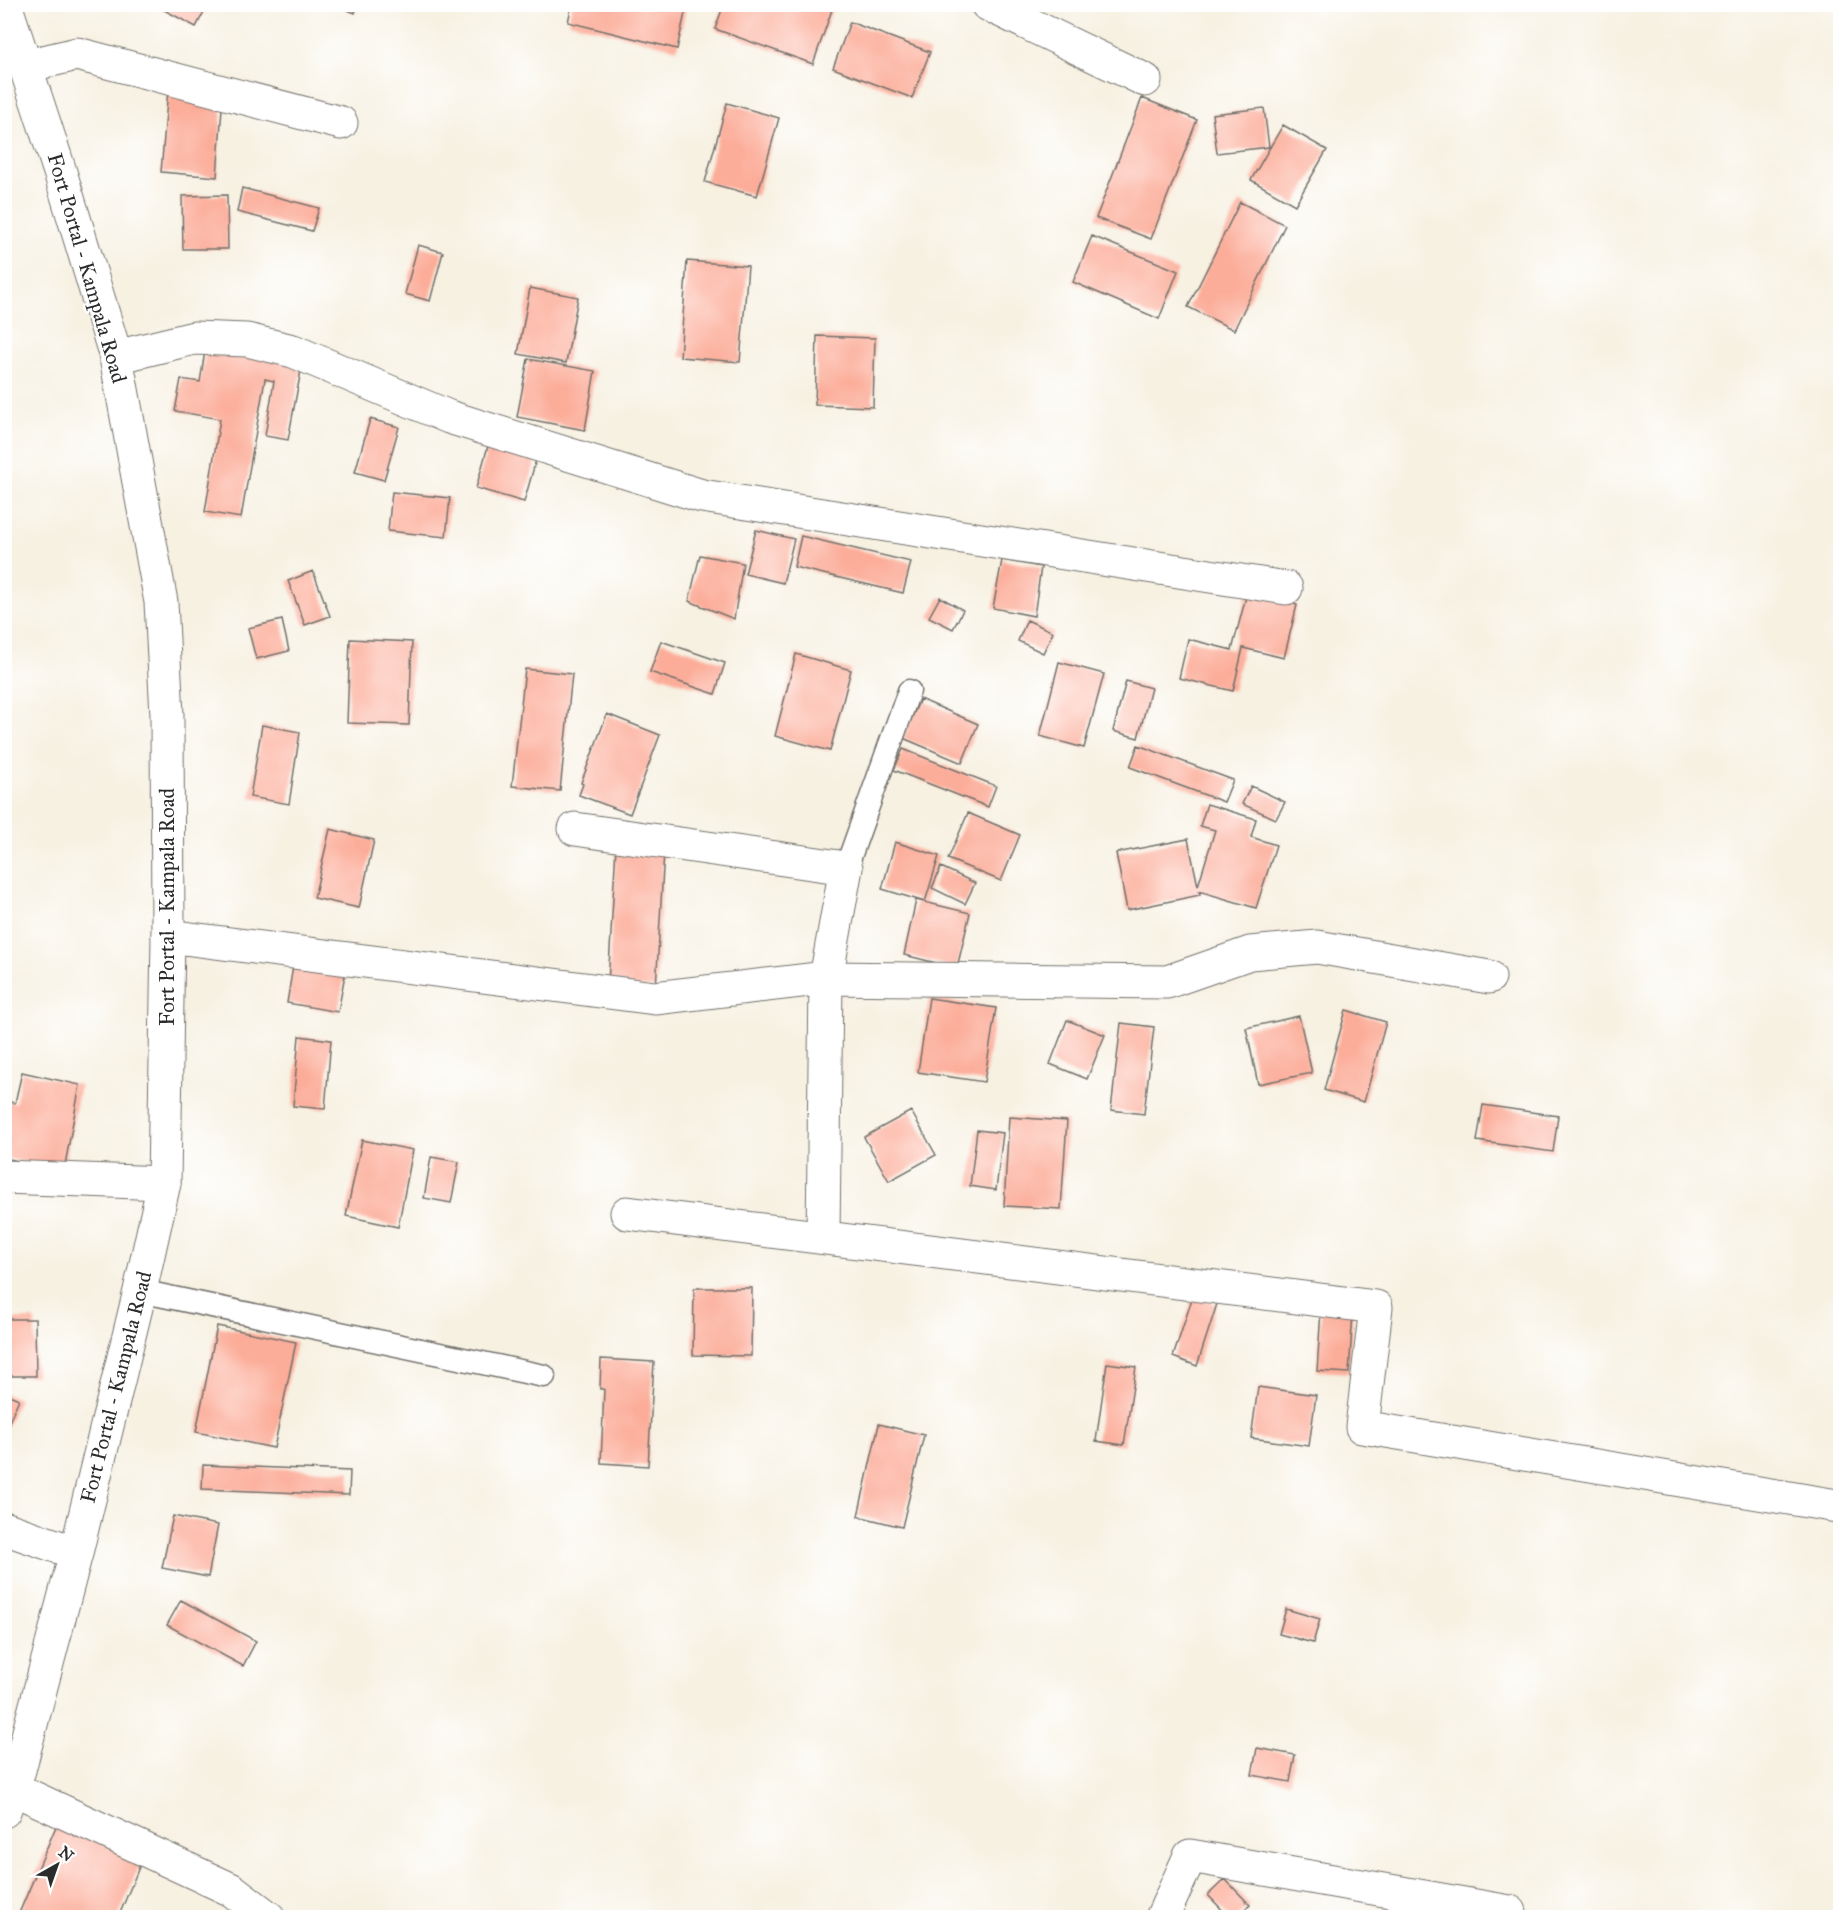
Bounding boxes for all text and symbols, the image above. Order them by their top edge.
street label: Fort Portal - Kampala Road [42,150,132,386]
street label: Fort Portal - Kampala Road [154,788,180,1026]
street label: Fort Portal - Kampala Road [75,1268,158,1506]
north arrow [27,1835,87,1895]
text: N [55,1842,78,1866]

